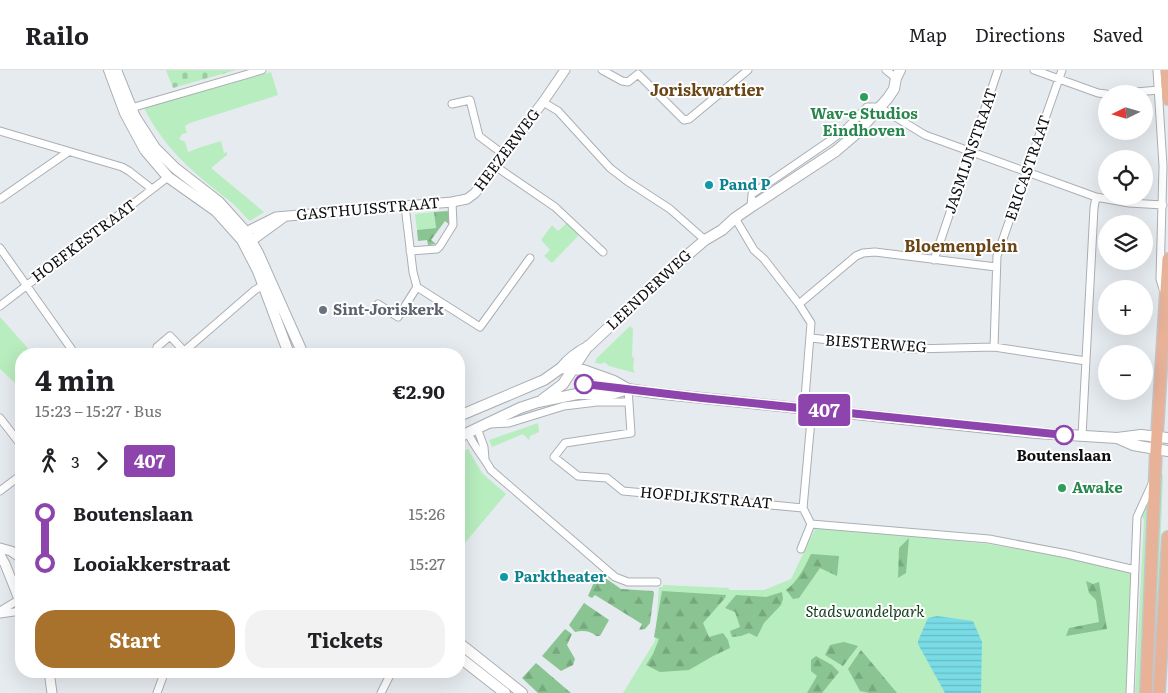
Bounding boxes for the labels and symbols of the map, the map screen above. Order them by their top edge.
district label: Joriskwartier [650,77,764,101]
street label: JASMIJNSTRAAT [937,85,1002,216]
north arrow [1098,85,1152,140]
marker: Wav-e Studios Eindhoven [858,91,870,103]
place label: Wav-e Studios Eindhoven [810,101,918,141]
street label: HEEZERWEG [467,103,545,195]
street label: ERICASTRAAT [998,112,1055,223]
place label: Pand P [719,172,770,195]
marker: Pand P [703,179,715,191]
street label: GASTHUISSTRAAT [295,190,441,225]
street label: HOEFKESTRAAT [26,193,140,287]
district label: Bloemenplein [904,233,1018,257]
street label: LEENDERWEG [600,243,696,335]
place label: Sint-Joriskerk [333,297,445,320]
marker: Sint-Joriskerk [317,304,329,316]
street label: BIESTERWEG [824,327,928,358]
unlabelled marker [574,374,594,394]
line badge: 407 [795,394,853,426]
marker: Boutenslaan [1054,425,1074,445]
place label: Boutenslaan [1017,443,1112,466]
place label: Awake [1072,475,1123,498]
street label: HOFDIJKSTRAAT [639,479,773,514]
marker: Awake [1056,482,1068,494]
place label: Parktheater [514,564,607,587]
marker: Parktheater [498,571,510,583]
park label: Stadswandelpark [805,599,925,622]

